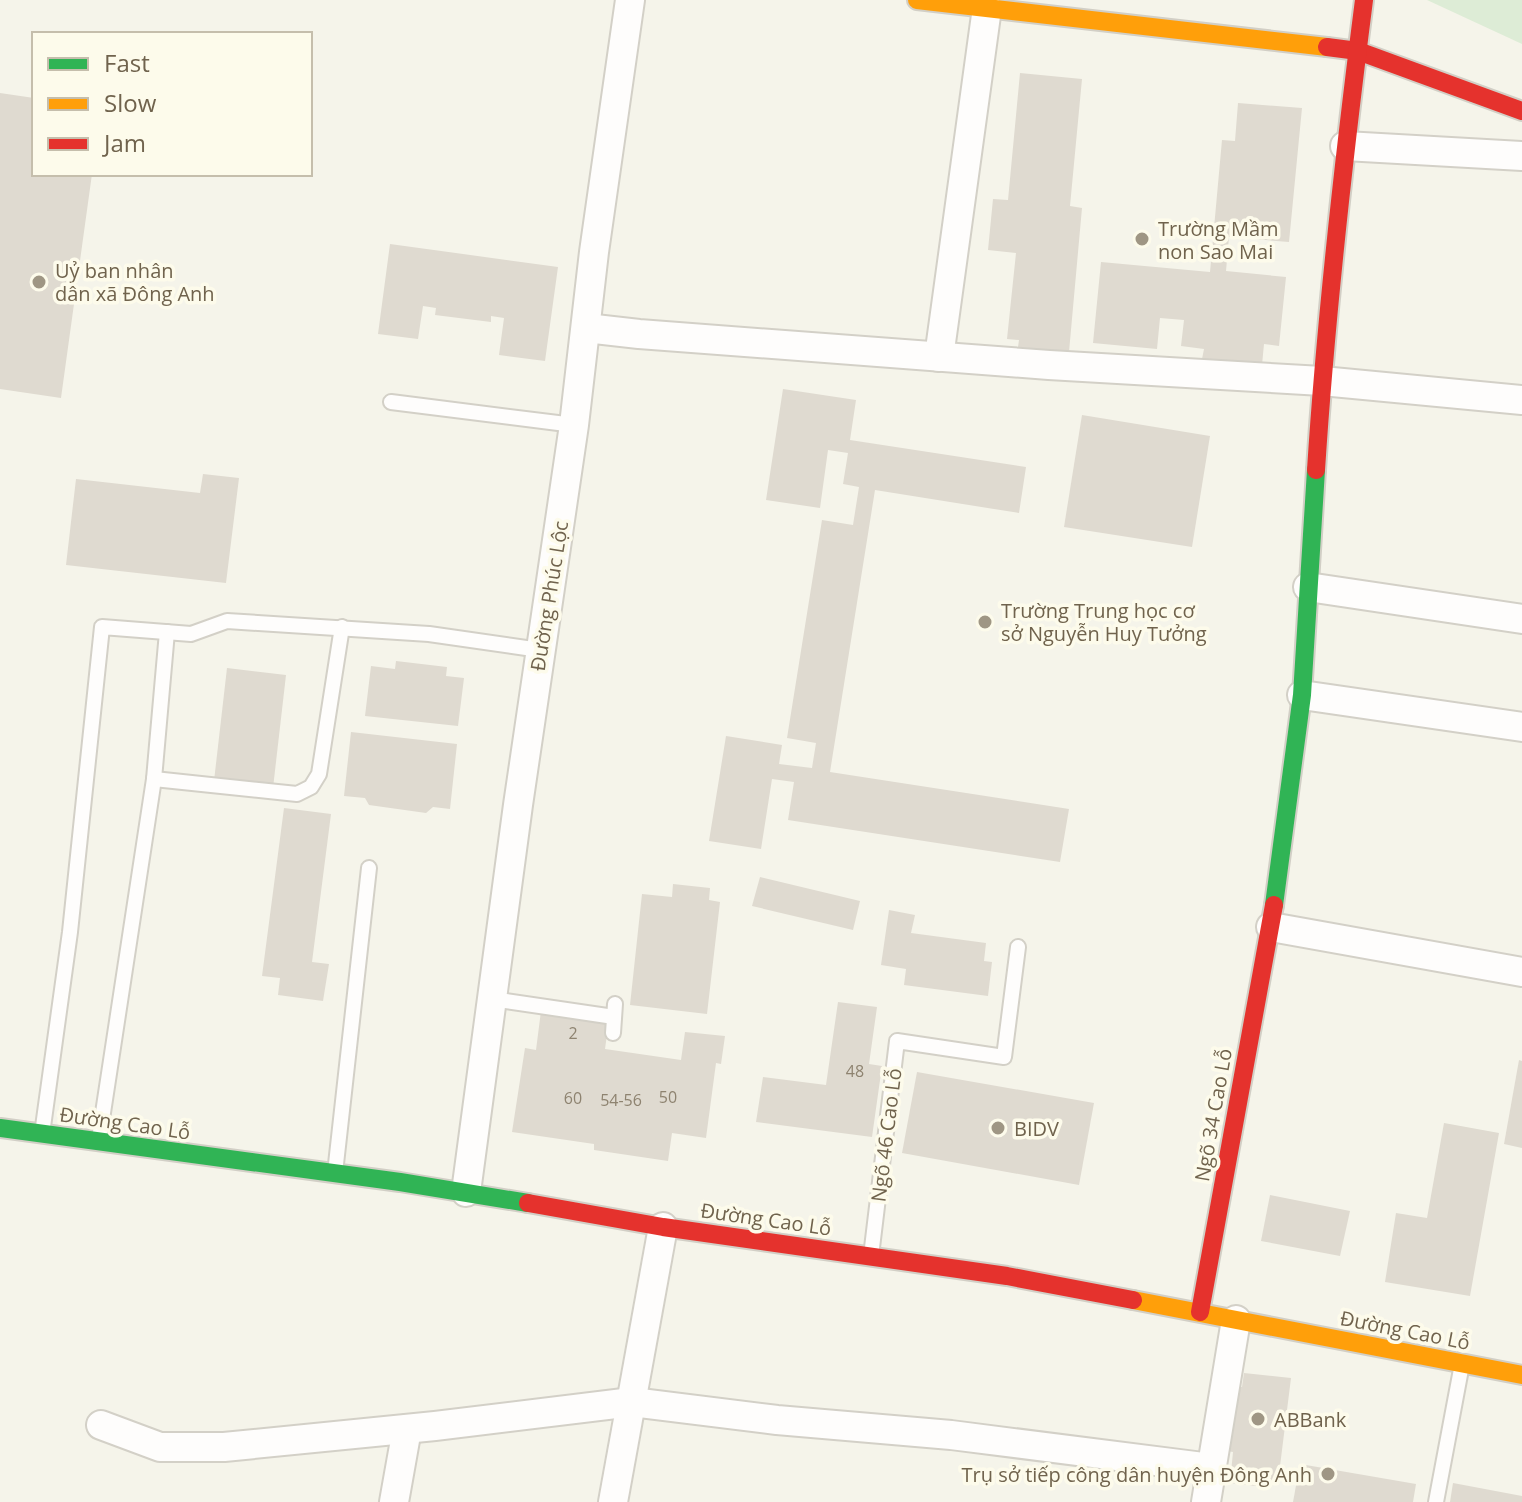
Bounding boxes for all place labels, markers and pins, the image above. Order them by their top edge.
place label: Trường Mầm non Sao Mai [1158,215,1279,265]
marker: Trường Mầm non Sao Mai [1133,230,1151,248]
place label: Uỷ ban nhân dân xã Đông Anh [55,257,215,307]
marker: Uỷ ban nhân dân xã Đông Anh [30,273,48,291]
place label: Trường Trung học cơ sở Nguyễn Huy Tưởng [1001,597,1207,647]
marker: Trường Trung học cơ sở Nguyễn Huy Tưởng [976,613,994,631]
place label: BIDV [1014,1115,1059,1142]
marker: BIDV [989,1119,1007,1137]
place label: ABBank [1274,1406,1347,1433]
marker: ABBank [1249,1410,1267,1428]
place label: Trụ sở tiếp công dân huyện Đông Anh [962,1461,1312,1488]
marker: Trụ sở tiếp công dân huyện Đông Anh [1319,1465,1337,1483]

